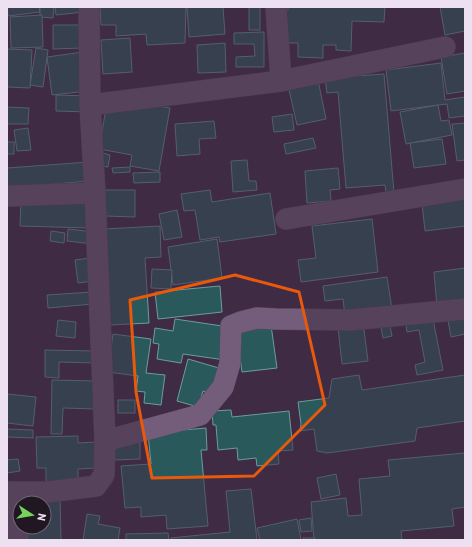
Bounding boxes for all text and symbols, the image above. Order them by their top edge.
north arrow [12,495,52,535]
text: N [35,512,49,522]

